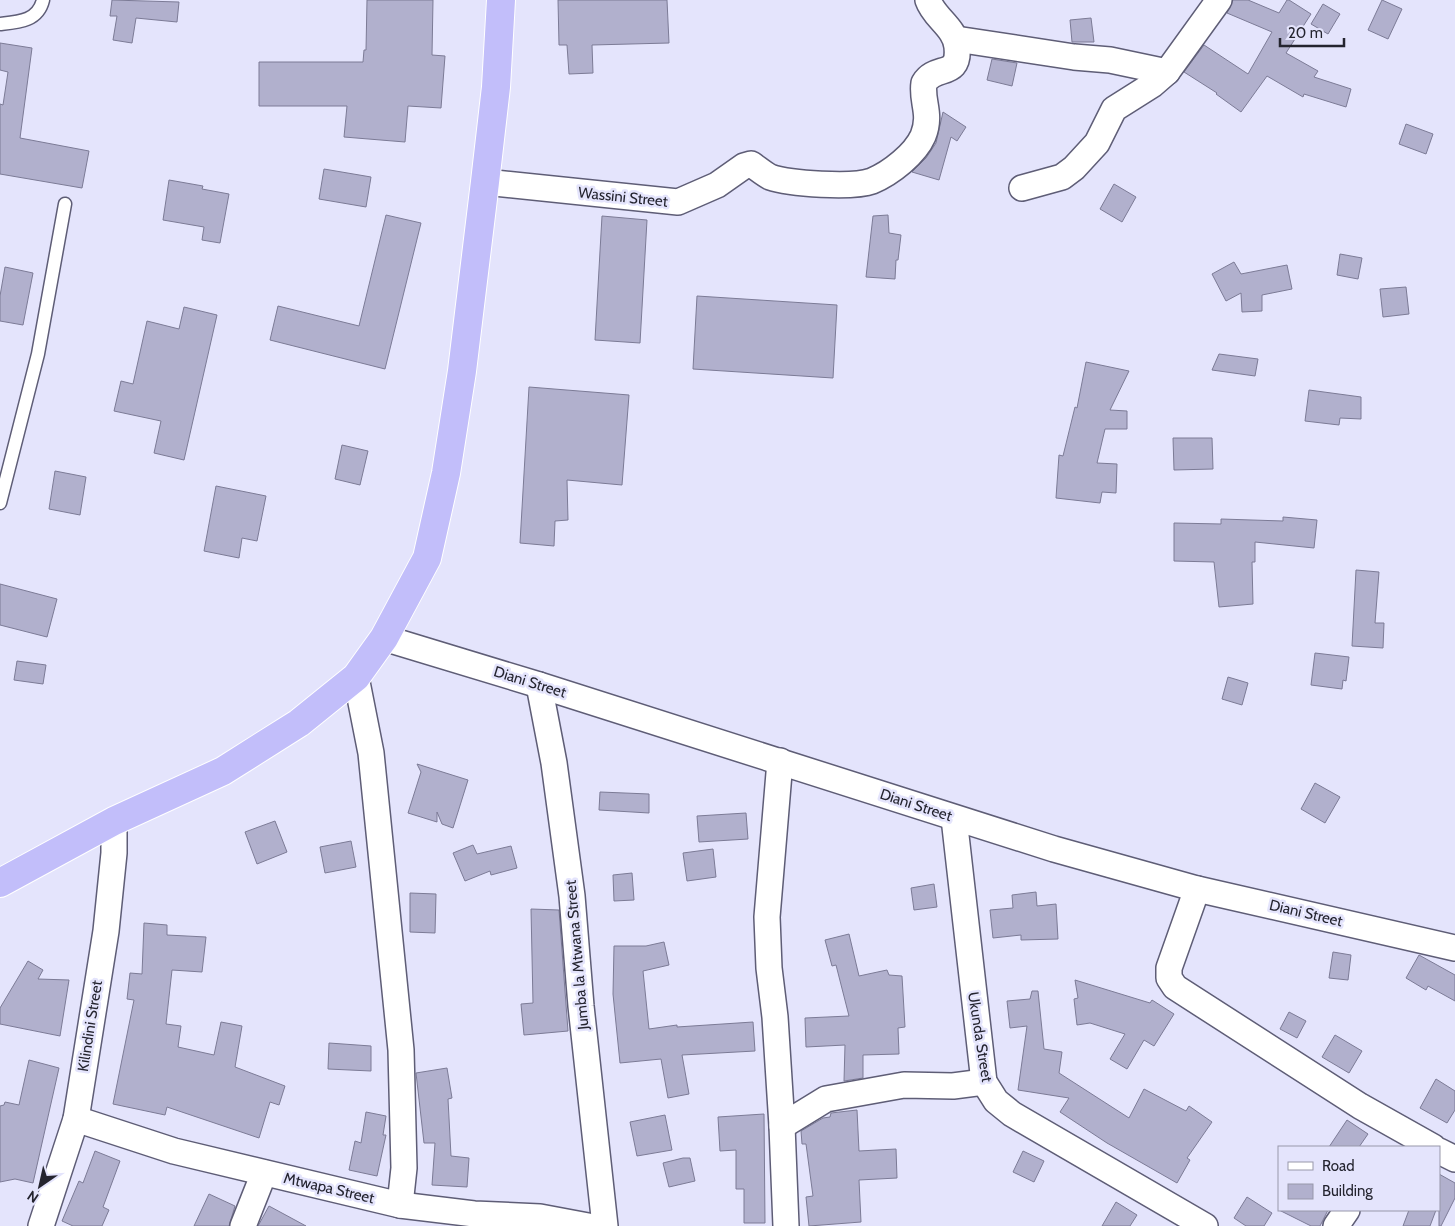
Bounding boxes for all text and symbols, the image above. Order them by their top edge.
scale bar [1280,15,1344,47]
text: 20 m [1288,24,1323,42]
street label: Wassini Street [577,183,669,211]
street label: Diani Street [492,662,568,702]
street label: Diani Street [878,785,954,825]
street label: Jumba la Mtwana Street [561,879,593,1032]
street label: Diani Street [1268,896,1344,930]
street label: Kilindini Street [74,979,106,1073]
street label: Ukunda Street [964,991,996,1083]
legend [1278,1146,1440,1211]
text: Road [1322,1157,1355,1175]
north arrow [15,1161,65,1211]
street label: Mtwapa Street [282,1169,376,1207]
text: Building [1322,1182,1373,1200]
text: N [24,1187,42,1207]

